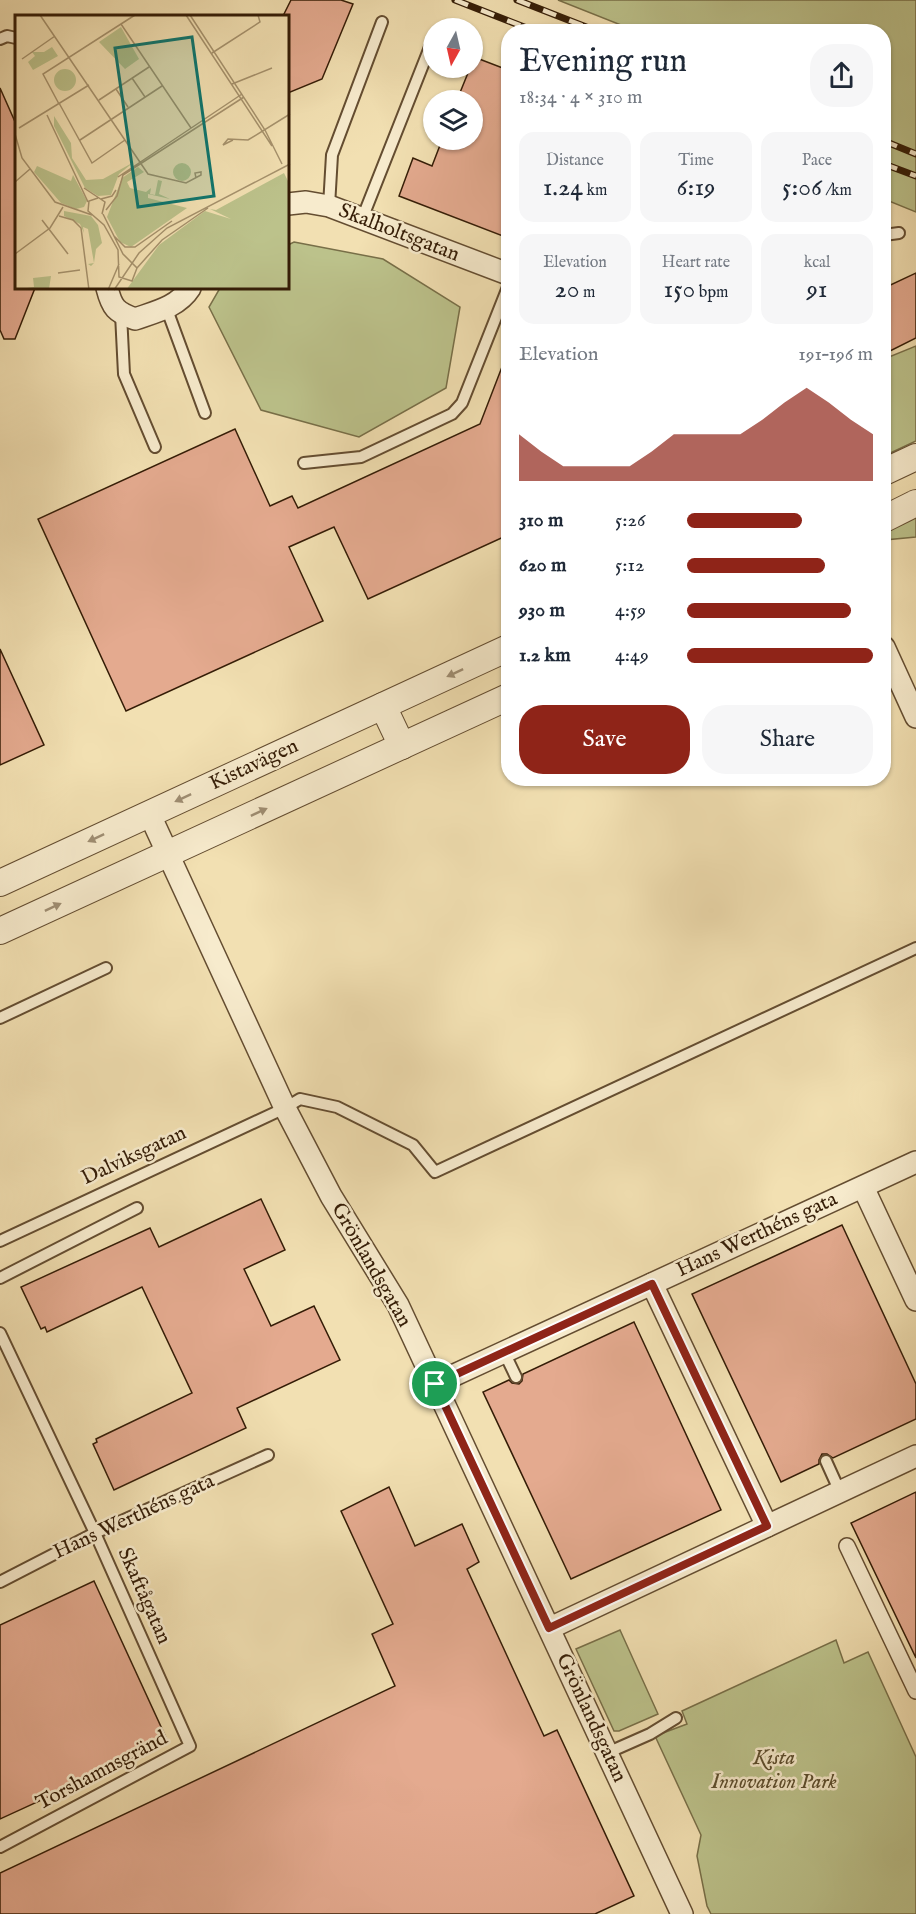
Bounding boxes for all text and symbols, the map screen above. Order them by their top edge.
inset map [15,15,290,290]
north arrow [423,18,483,78]
map controls [423,18,483,150]
text: Evening run [519,41,687,83]
button: share [810,44,873,107]
text: 18:34 · 4 × 310 m [519,85,643,110]
button: layers [423,90,483,150]
text: Distance [546,151,604,171]
text: Time [678,151,714,171]
text: Pace [802,151,832,171]
text: 1.24 [543,171,583,204]
text: 6:19 [677,171,715,204]
text: 5:06 [782,171,822,204]
text: km [583,181,607,201]
text: /km [822,181,852,201]
street label: Skalholtsgatan [335,198,463,268]
text: Elevation [543,253,607,273]
text: Heart rate [662,253,730,273]
text: kcal [804,253,830,273]
text: 20 [555,273,580,306]
text: 150 [664,273,695,306]
text: 91 [807,273,827,306]
text: m [580,283,595,303]
text: bpm [695,283,728,303]
text: Elevation [519,342,598,367]
text: 191–196 m [798,342,873,367]
text: 310 m [519,508,563,533]
text: 5:26 [615,508,645,533]
text: 620 m [519,553,566,578]
text: 5:12 [615,553,644,578]
text: 930 m [519,598,565,623]
text: 4:59 [615,598,646,623]
text: 1.2 km [519,643,571,668]
text: 4:49 [615,643,649,668]
one-way arrow [447,668,464,677]
button: Save [519,705,690,774]
button: Share [702,705,873,774]
street label: Kistavägen [205,733,303,797]
one-way arrow [173,793,191,803]
one-way arrow [250,808,267,817]
one-way arrow [87,834,104,843]
one-way arrow [45,902,63,912]
street label: Dalviksgatan [77,1120,191,1192]
street label: Hans Werthéns gata [672,1186,843,1284]
street label: Grönlandsgatan [324,1198,418,1332]
pin [409,1358,460,1409]
icon: arrive [418,1367,451,1400]
street label: Hans Werthéns gata [49,1468,220,1566]
street label: Skaftågatan [111,1543,177,1649]
street label: Grönlandsgatan [549,1649,633,1787]
street label: Torshamnsgränd [31,1725,173,1817]
park label: Kista Innovation Park [710,1745,837,1796]

